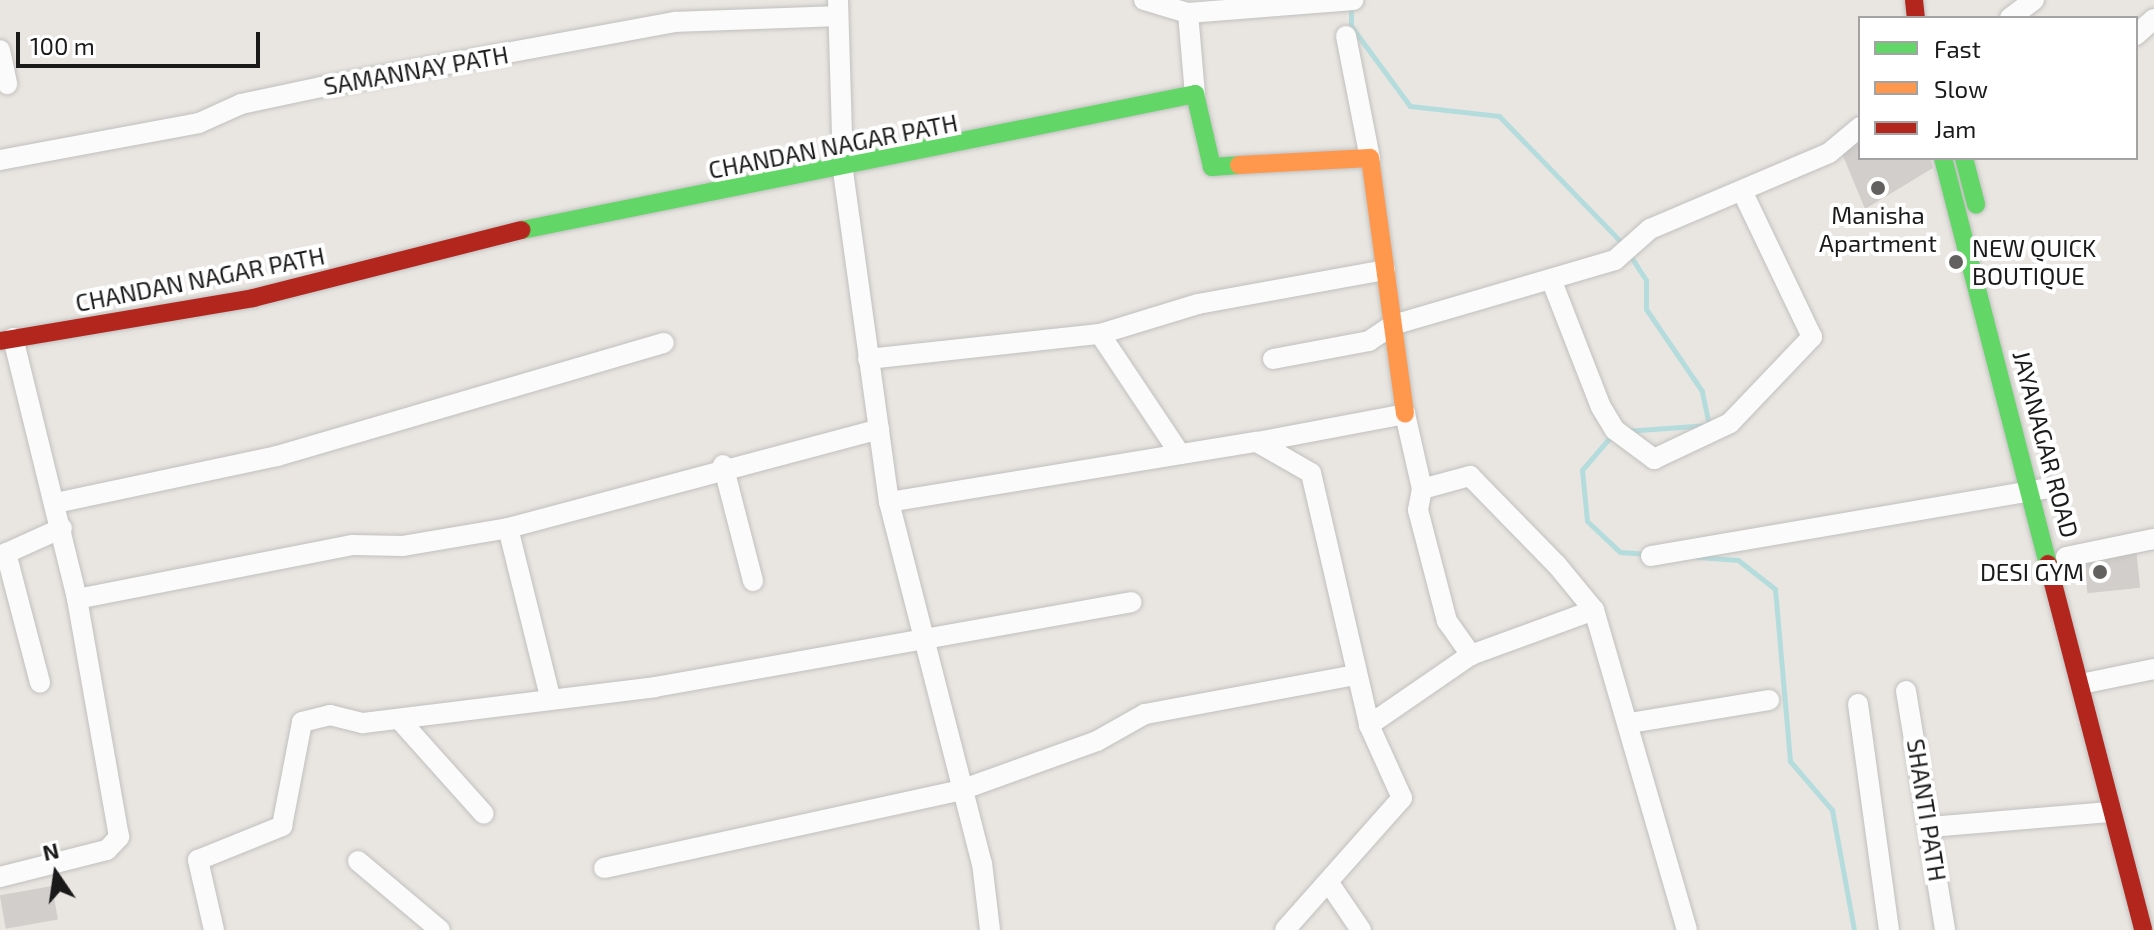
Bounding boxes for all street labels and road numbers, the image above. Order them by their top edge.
street label: SAMANNAY PATH [321,40,511,100]
street label: CHANDAN NAGAR PATH [706,108,960,184]
street label: CHANDAN NAGAR PATH [73,241,327,317]
street label: JAYANAGAR ROAD [2007,347,2085,541]
street label: SHANTI PATH [1902,737,1952,883]

